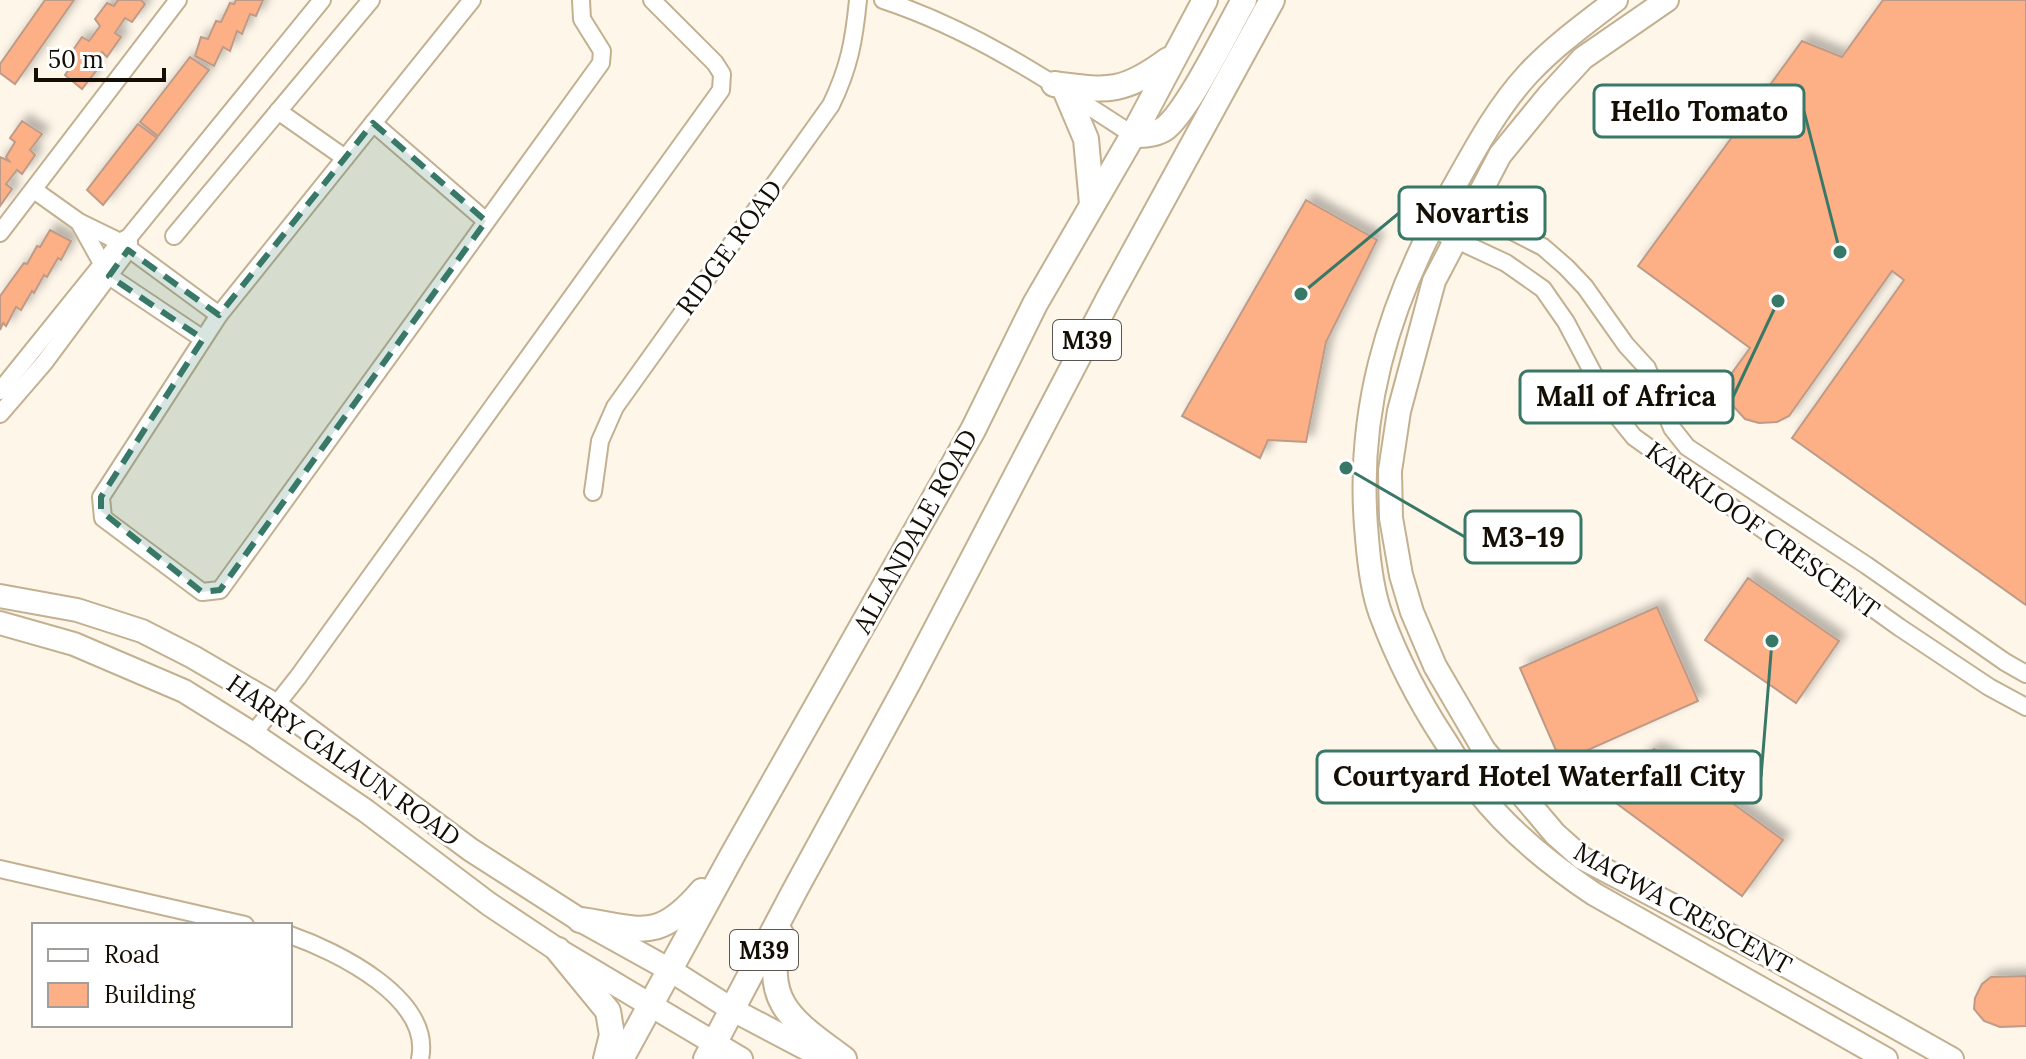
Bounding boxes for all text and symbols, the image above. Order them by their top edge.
scale bar [36,32,164,82]
text: 50 m [48,44,104,75]
callout: Hello Tomato [1594,85,1804,137]
text: Hello Tomato [1610,93,1788,129]
street label: RIDGE ROAD [669,173,789,321]
callout: Novartis [1399,187,1545,239]
text: Novartis [1415,195,1529,231]
road number: M39 [1053,320,1121,360]
callout: Mall of Africa [1520,371,1733,423]
text: Mall of Africa [1536,378,1717,414]
street label: ALLANDALE ROAD [845,423,985,640]
street label: KARKLOOF CRESCENT [1640,434,1887,626]
callout: M3-19 [1465,511,1581,563]
text: M3-19 [1481,519,1565,555]
street label: HARRY GALAUN ROAD [221,667,467,853]
callout: Courtyard Hotel Waterfall City [1317,751,1761,803]
text: Courtyard Hotel Waterfall City [1333,758,1746,794]
street label: MAGWA CRESCENT [1568,834,1798,982]
legend [32,923,292,1027]
road number: M39 [730,930,798,970]
text: Road [104,939,160,970]
text: Building [104,979,196,1010]

